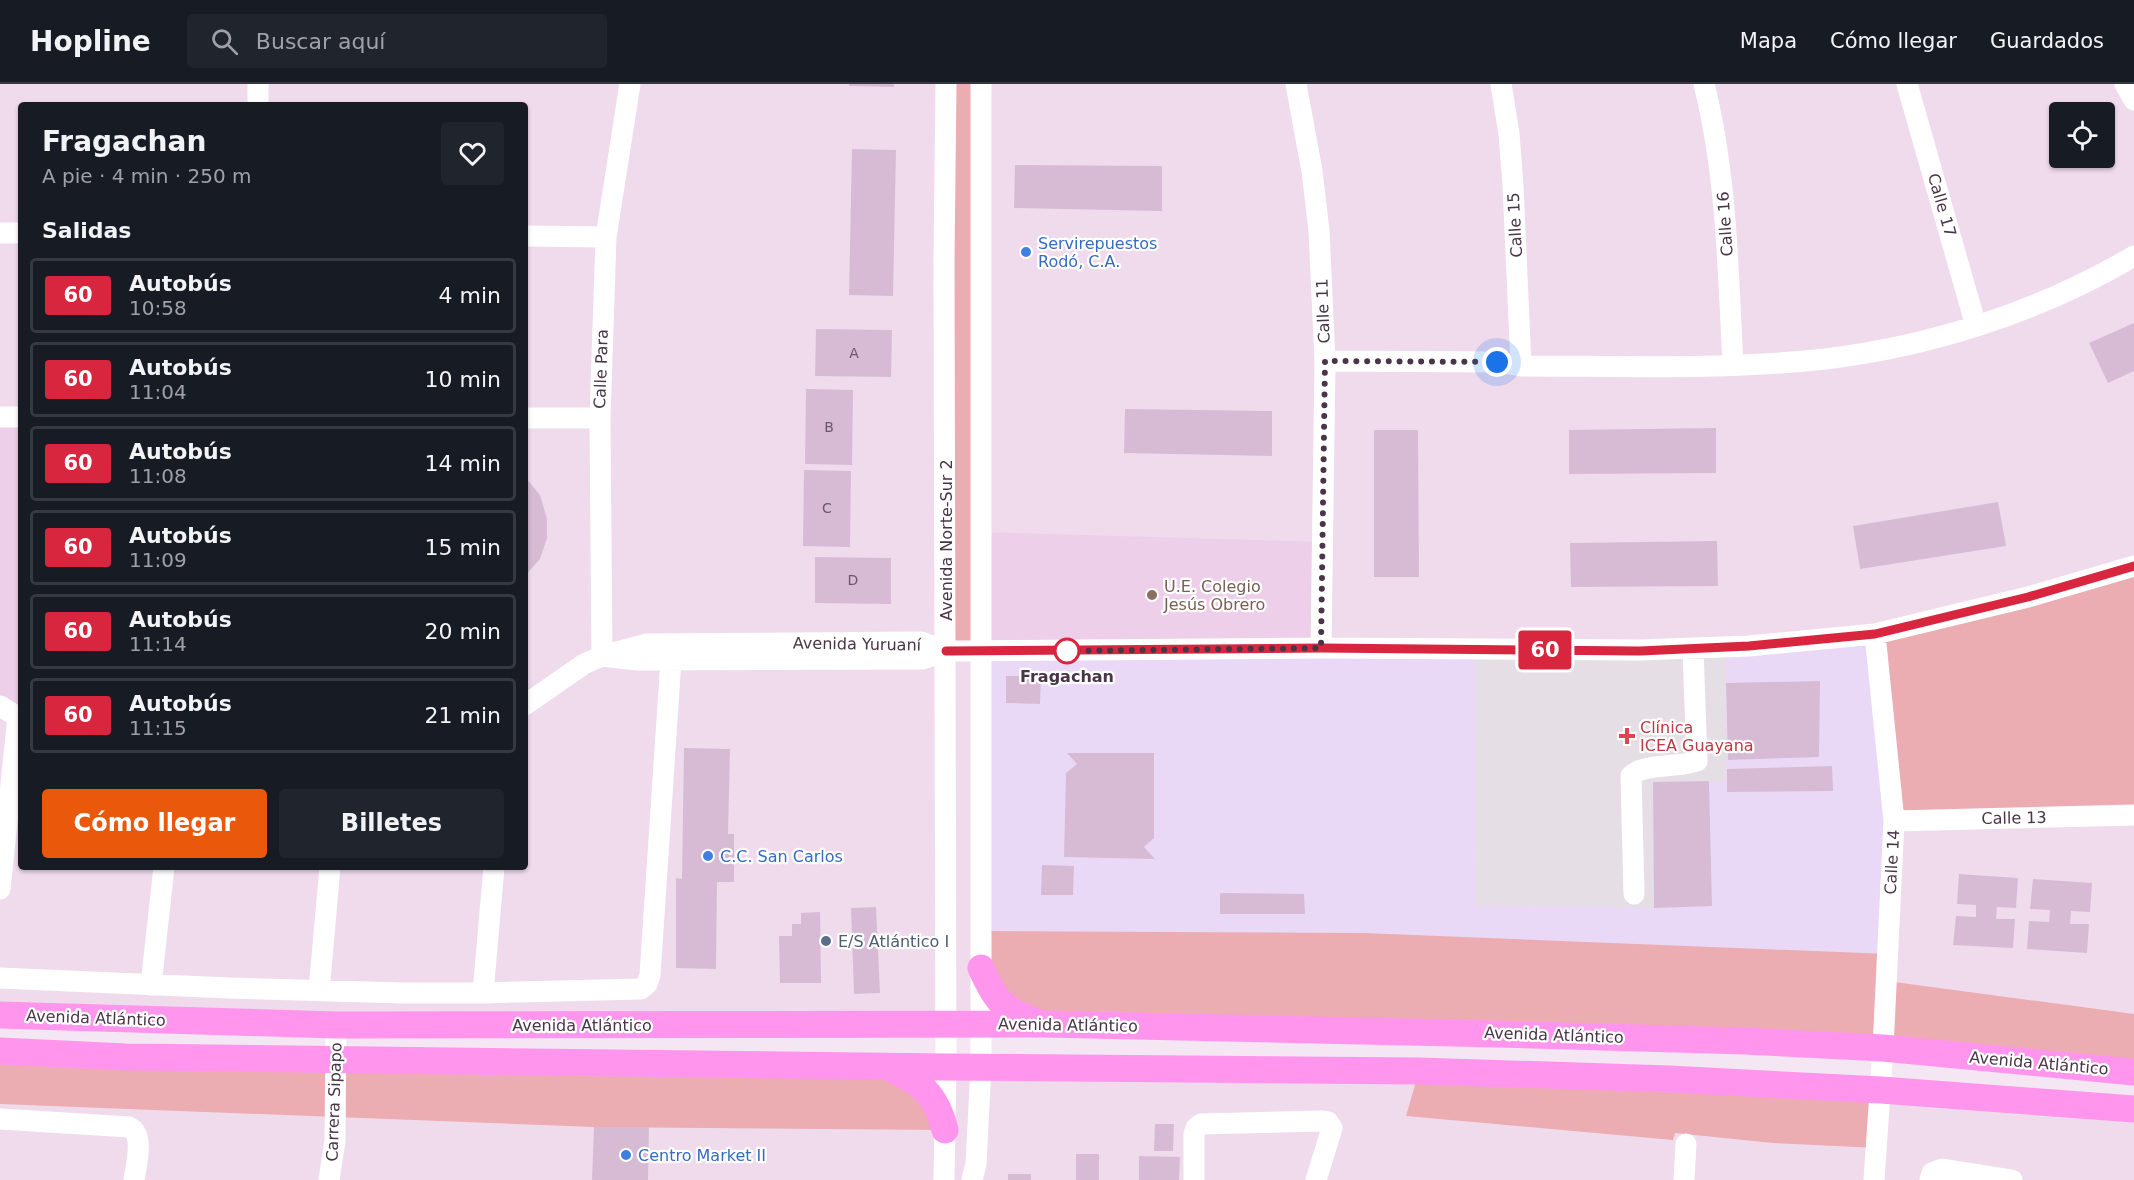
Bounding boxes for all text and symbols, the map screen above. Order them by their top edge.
search box [187,14,607,68]
text: Hopline [30,25,151,58]
icon: search [208,25,241,58]
text: Buscar aquí [256,29,385,54]
text: Mapa [1740,29,1797,53]
text: Cómo llegar [1830,29,1957,53]
text: Guardados [1990,29,2104,53]
map controls [2049,102,2115,168]
button: locate [2049,102,2115,168]
button: heart [441,122,504,185]
text: Fragachan [42,125,206,158]
text: A pie · 4 min · 250 m [42,164,252,188]
street label: Calle 17 [1924,171,1960,239]
street label: Calle 16 [1713,191,1737,257]
street label: Calle 15 [1504,192,1526,258]
text: Salidas [42,218,131,243]
place label: Servirepuestos Rodó, C.A. [1038,234,1157,271]
marker: Servirepuestos Rodó, C.A. [1019,245,1033,259]
text: Autobús [129,271,232,296]
street label: Calle 11 [1312,278,1334,344]
text: 60 [63,283,93,307]
text: 4 min [439,283,501,308]
text: 10:58 [129,296,187,320]
street label: Calle Para [590,329,612,409]
house number: A [849,345,859,361]
your location [1482,347,1512,377]
text: Autobús [129,355,232,380]
text: 60 [63,367,93,391]
text: 10 min [425,367,501,392]
text: 11:04 [129,380,187,404]
house number: B [824,419,834,435]
text: Autobús [129,439,232,464]
text: 60 [63,451,93,475]
text: 14 min [425,451,501,476]
street label: Avenida Norte-Sur 2 [937,459,956,621]
text: 11:08 [129,464,187,488]
house number: C [822,500,832,516]
text: Autobús [129,523,232,548]
text: 60 [63,535,93,559]
text: 15 min [425,535,501,560]
text: 11:09 [129,548,187,572]
house number: D [848,572,858,588]
place label: U.E. Colegio Jesús Obrero [1163,577,1265,614]
marker: U.E. Colegio Jesús Obrero [1145,588,1159,602]
text: Autobús [129,607,232,632]
text: 60 [63,619,93,643]
text: 20 min [425,619,501,644]
line badge: 60 [1518,630,1572,670]
text: 11:14 [129,632,187,656]
street label: Avenida Yuruaní [793,633,922,655]
marker: Fragachan [1054,638,1080,664]
text: 60 [1530,638,1560,662]
place label: Fragachan [1020,667,1114,686]
text: Autobús [129,691,232,716]
text: 60 [63,703,93,727]
text: 21 min [425,703,501,728]
text: 11:15 [129,716,187,740]
place label: Clínica ICEA Guayana [1640,718,1754,755]
marker: Clínica ICEA Guayana [1618,727,1636,745]
button: Cómo llegar [42,789,267,858]
button: Billetes [279,789,504,858]
street label: Calle 13 [1981,808,2047,828]
street label: Calle 14 [1881,829,1903,895]
place label: C.C. San Carlos [720,847,843,866]
marker: C.C. San Carlos [701,849,715,863]
place label: E/S Atlántico I [838,932,949,951]
marker: E/S Atlántico I [819,934,833,948]
street label: Avenida Atlántico [26,1006,166,1030]
street label: Avenida Atlántico [998,1014,1138,1036]
street label: Avenida Atlántico [512,1016,652,1035]
street label: Avenida Atlántico [1484,1023,1624,1047]
street label: Carrera Sipapo [322,1042,346,1162]
street label: Avenida Atlántico [1969,1047,2109,1079]
place label: Centro Market II [638,1146,766,1165]
marker: Centro Market II [619,1148,633,1162]

